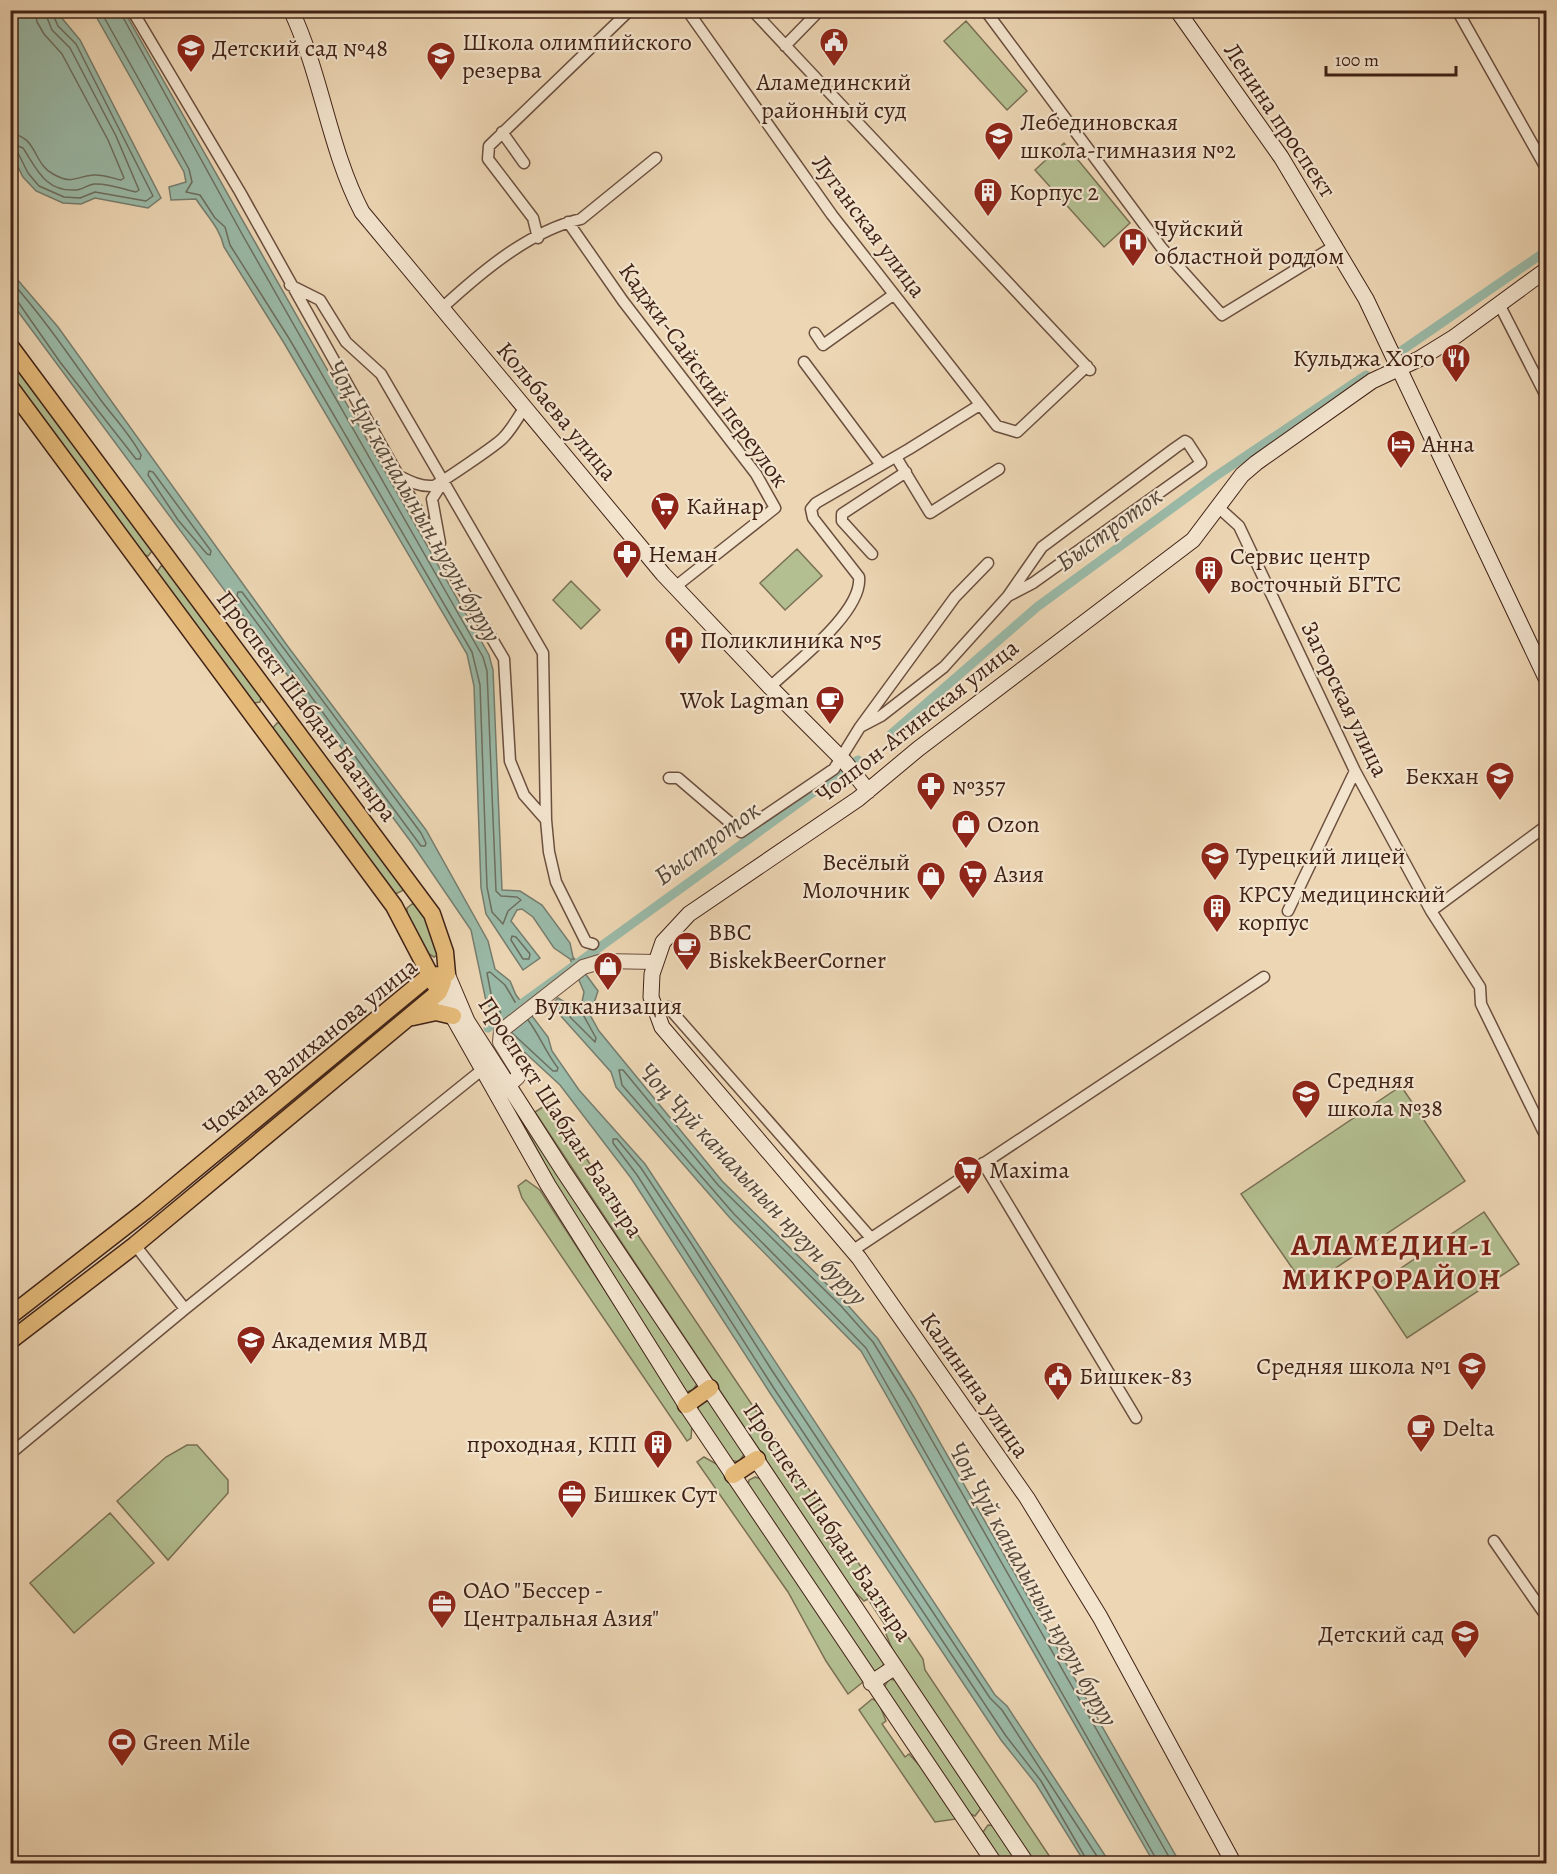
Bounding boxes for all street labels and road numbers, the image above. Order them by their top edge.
street label: Ленина проспект [1216,36,1344,204]
street label: Луганская улица [805,148,933,304]
street label: Каджи-Сайский переулок [612,256,796,494]
street label: Кольбаева улица [489,335,625,487]
street label: Проспект Шабдан Баатыра [209,584,405,828]
street label: Загорская улица [1293,616,1397,782]
street label: Чолпон-Атинская улица [809,632,1025,810]
street label: Чокана Валиханова улица [196,950,424,1144]
street label: Проспект Шабдан Баатыра [471,990,651,1244]
street label: Калинина улица [913,1306,1037,1464]
street label: Проспект Шабдан Баатыра [736,1396,920,1648]

